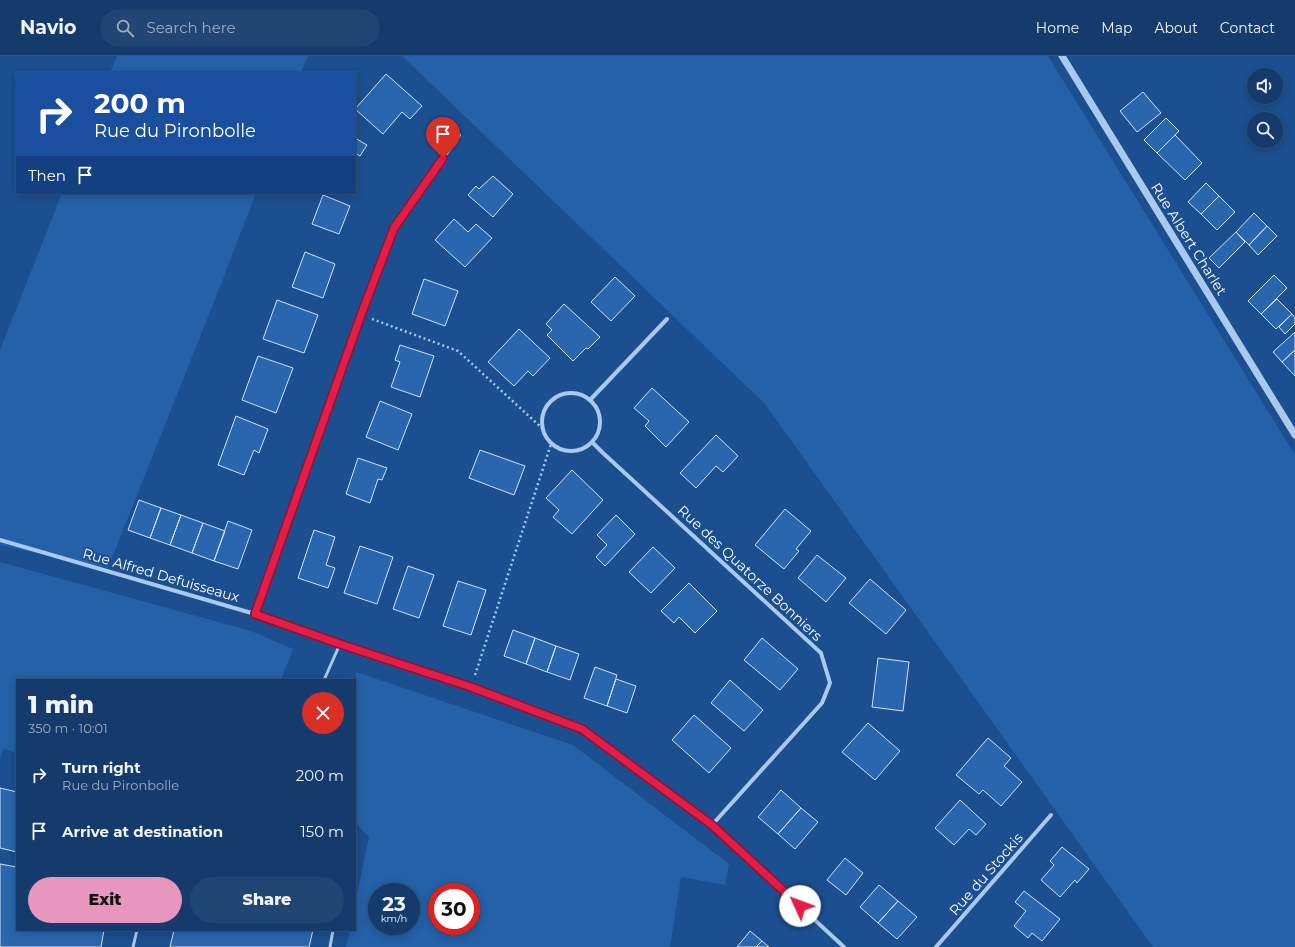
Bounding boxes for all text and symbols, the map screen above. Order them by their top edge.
search box [100,10,380,46]
text: Navio [20,16,76,39]
icon: search [114,17,136,39]
text: Search here [146,18,236,37]
text: Home [1036,19,1079,37]
text: Map [1101,19,1132,37]
text: About [1154,19,1198,37]
text: Contact [1220,19,1275,37]
map controls [1247,68,1283,148]
button: sound [1247,68,1283,104]
text: 200 m [94,86,186,120]
icon: right [28,88,80,140]
button: search [1247,112,1283,148]
pin [426,117,460,158]
text: Rue du Pironbolle [94,120,256,142]
icon: arrive [432,123,454,145]
icon: arrive [74,164,96,186]
text: Then [28,166,66,185]
street label: Rue Albert Charlet [1147,179,1231,299]
street label: Rue des Quatorze Bonniers [674,501,826,645]
street label: Rue Alfred Defuisseaux [81,544,242,606]
text: 1 min [28,690,94,719]
button: close [302,692,344,734]
text: 350 m · 10:01 [28,720,108,736]
text: Turn right [62,758,141,777]
icon: right [28,764,50,786]
text: 200 m [296,766,344,785]
text: Rue du Pironbolle [62,777,179,793]
icon: arrive [28,820,50,842]
text: Arrive at destination [62,822,223,841]
text: 150 m [300,822,344,841]
street label: Rue du Stockis [945,829,1027,919]
button: Exit [28,877,182,923]
button: Share [190,877,344,923]
speed limit sign: 30 [428,883,480,935]
position arrow [779,885,821,927]
text: 23 [382,892,406,916]
text: km/h [381,912,407,925]

